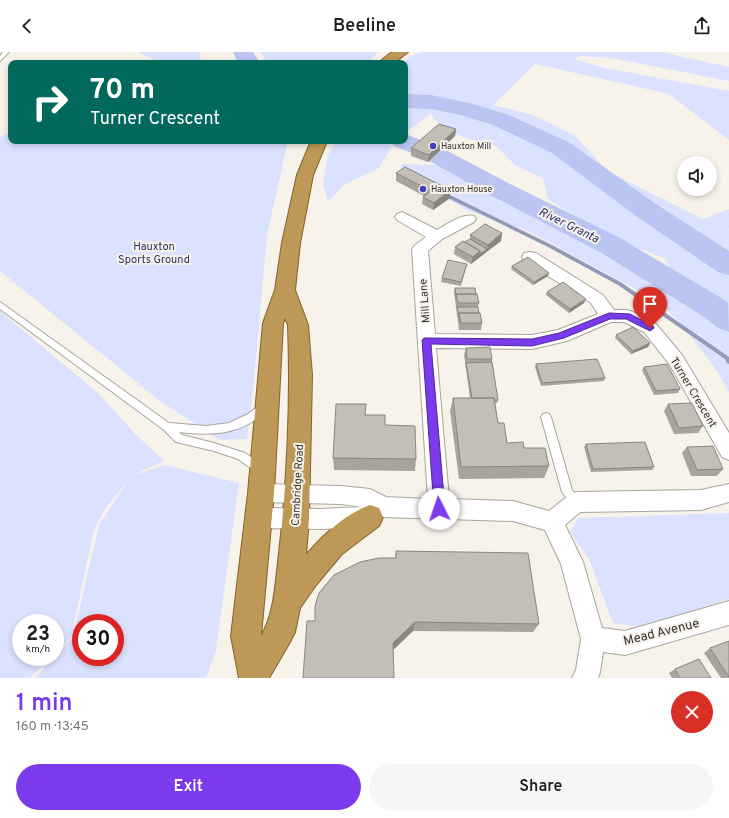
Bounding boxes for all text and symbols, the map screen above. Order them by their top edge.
icon: back [16,15,38,37]
text: Beeline [333,15,396,38]
icon: share [691,15,713,37]
text: 70 m [90,73,155,109]
icon: right [24,76,76,128]
text: Turner Crescent [90,108,220,131]
marker: Hauxton Mill [428,141,438,151]
place label: Hauxton Mill [441,141,491,152]
map controls [677,156,717,196]
button: sound [677,156,717,196]
marker: Hauxton House [418,184,428,194]
place label: Hauxton House [431,184,492,195]
water label: River Granta [536,204,602,248]
park label: Hauxton Sports Ground [118,240,190,267]
street label: Mill Lane [416,278,434,324]
pin [633,287,667,328]
icon: arrive [639,293,661,315]
street label: Turner Crescent [667,355,720,430]
street label: Cambridge Road [289,444,307,526]
position arrow [418,488,460,530]
speed limit sign: 30 [72,614,124,666]
street label: Mead Avenue [622,616,701,650]
text: 23 [26,622,50,648]
text: km/h [26,643,50,656]
text: 1 min [16,689,73,719]
button: close [671,691,713,733]
text: 160 m · 13:45 [16,719,89,735]
button: Exit [16,764,361,810]
button: Share [369,764,713,810]

